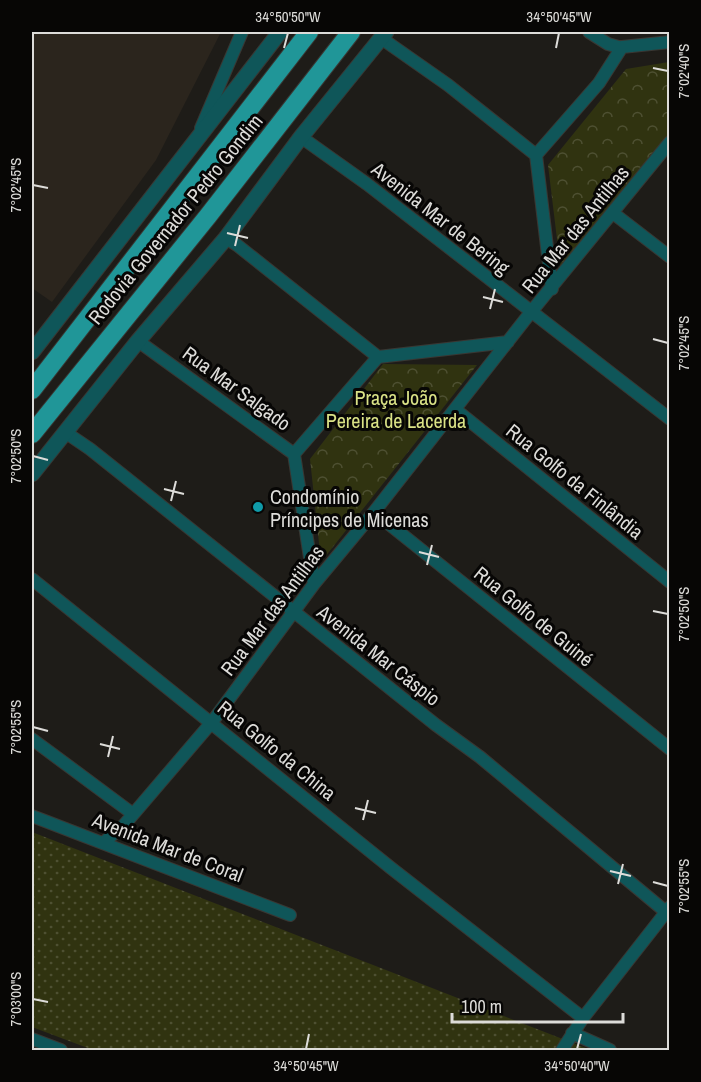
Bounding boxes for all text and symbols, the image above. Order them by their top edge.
text: 34°50'50"W [255,6,321,27]
text: 34°50'45"W [526,6,592,27]
text: 7°02'40"S [673,43,694,99]
street label: Rodovia Governador Pedro Gondim [82,108,268,330]
street label: Avenida Mar de Bering [366,155,516,280]
text: 7°02'45"S [5,157,26,213]
street label: Rua Mar das Antilhas [515,160,635,298]
text: 7°02'45"S [673,315,694,371]
street label: Rua Mar Salgado [177,340,297,436]
park label: Praça João Pereira de Lacerda [326,384,466,434]
street label: Rua Golfo da Finlândia [501,417,649,545]
text: 7°02'50"S [5,428,26,484]
place label: Condomínio Príncipes de Micenas [270,483,429,533]
marker: Condomínio Príncipes de Micenas [251,500,265,514]
street label: Rua Mar das Antilhas [214,539,330,681]
street label: Rua Golfo de Guiné [469,560,599,672]
text: 7°02'50"S [673,586,694,642]
street label: Avenida Mar Cáspio [311,598,446,712]
street label: Rua Golfo da China [212,694,342,806]
text: 7°02'55"S [5,699,26,755]
street label: Avenida Mar de Coral [88,806,247,888]
text: 7°02'55"S [673,858,694,914]
text: 7°03'00"S [5,971,26,1027]
scale bar [452,986,623,1024]
text: 100 m [461,994,502,1019]
text: 34°50'45"W [273,1055,339,1076]
text: 34°50'40"W [544,1055,610,1076]

